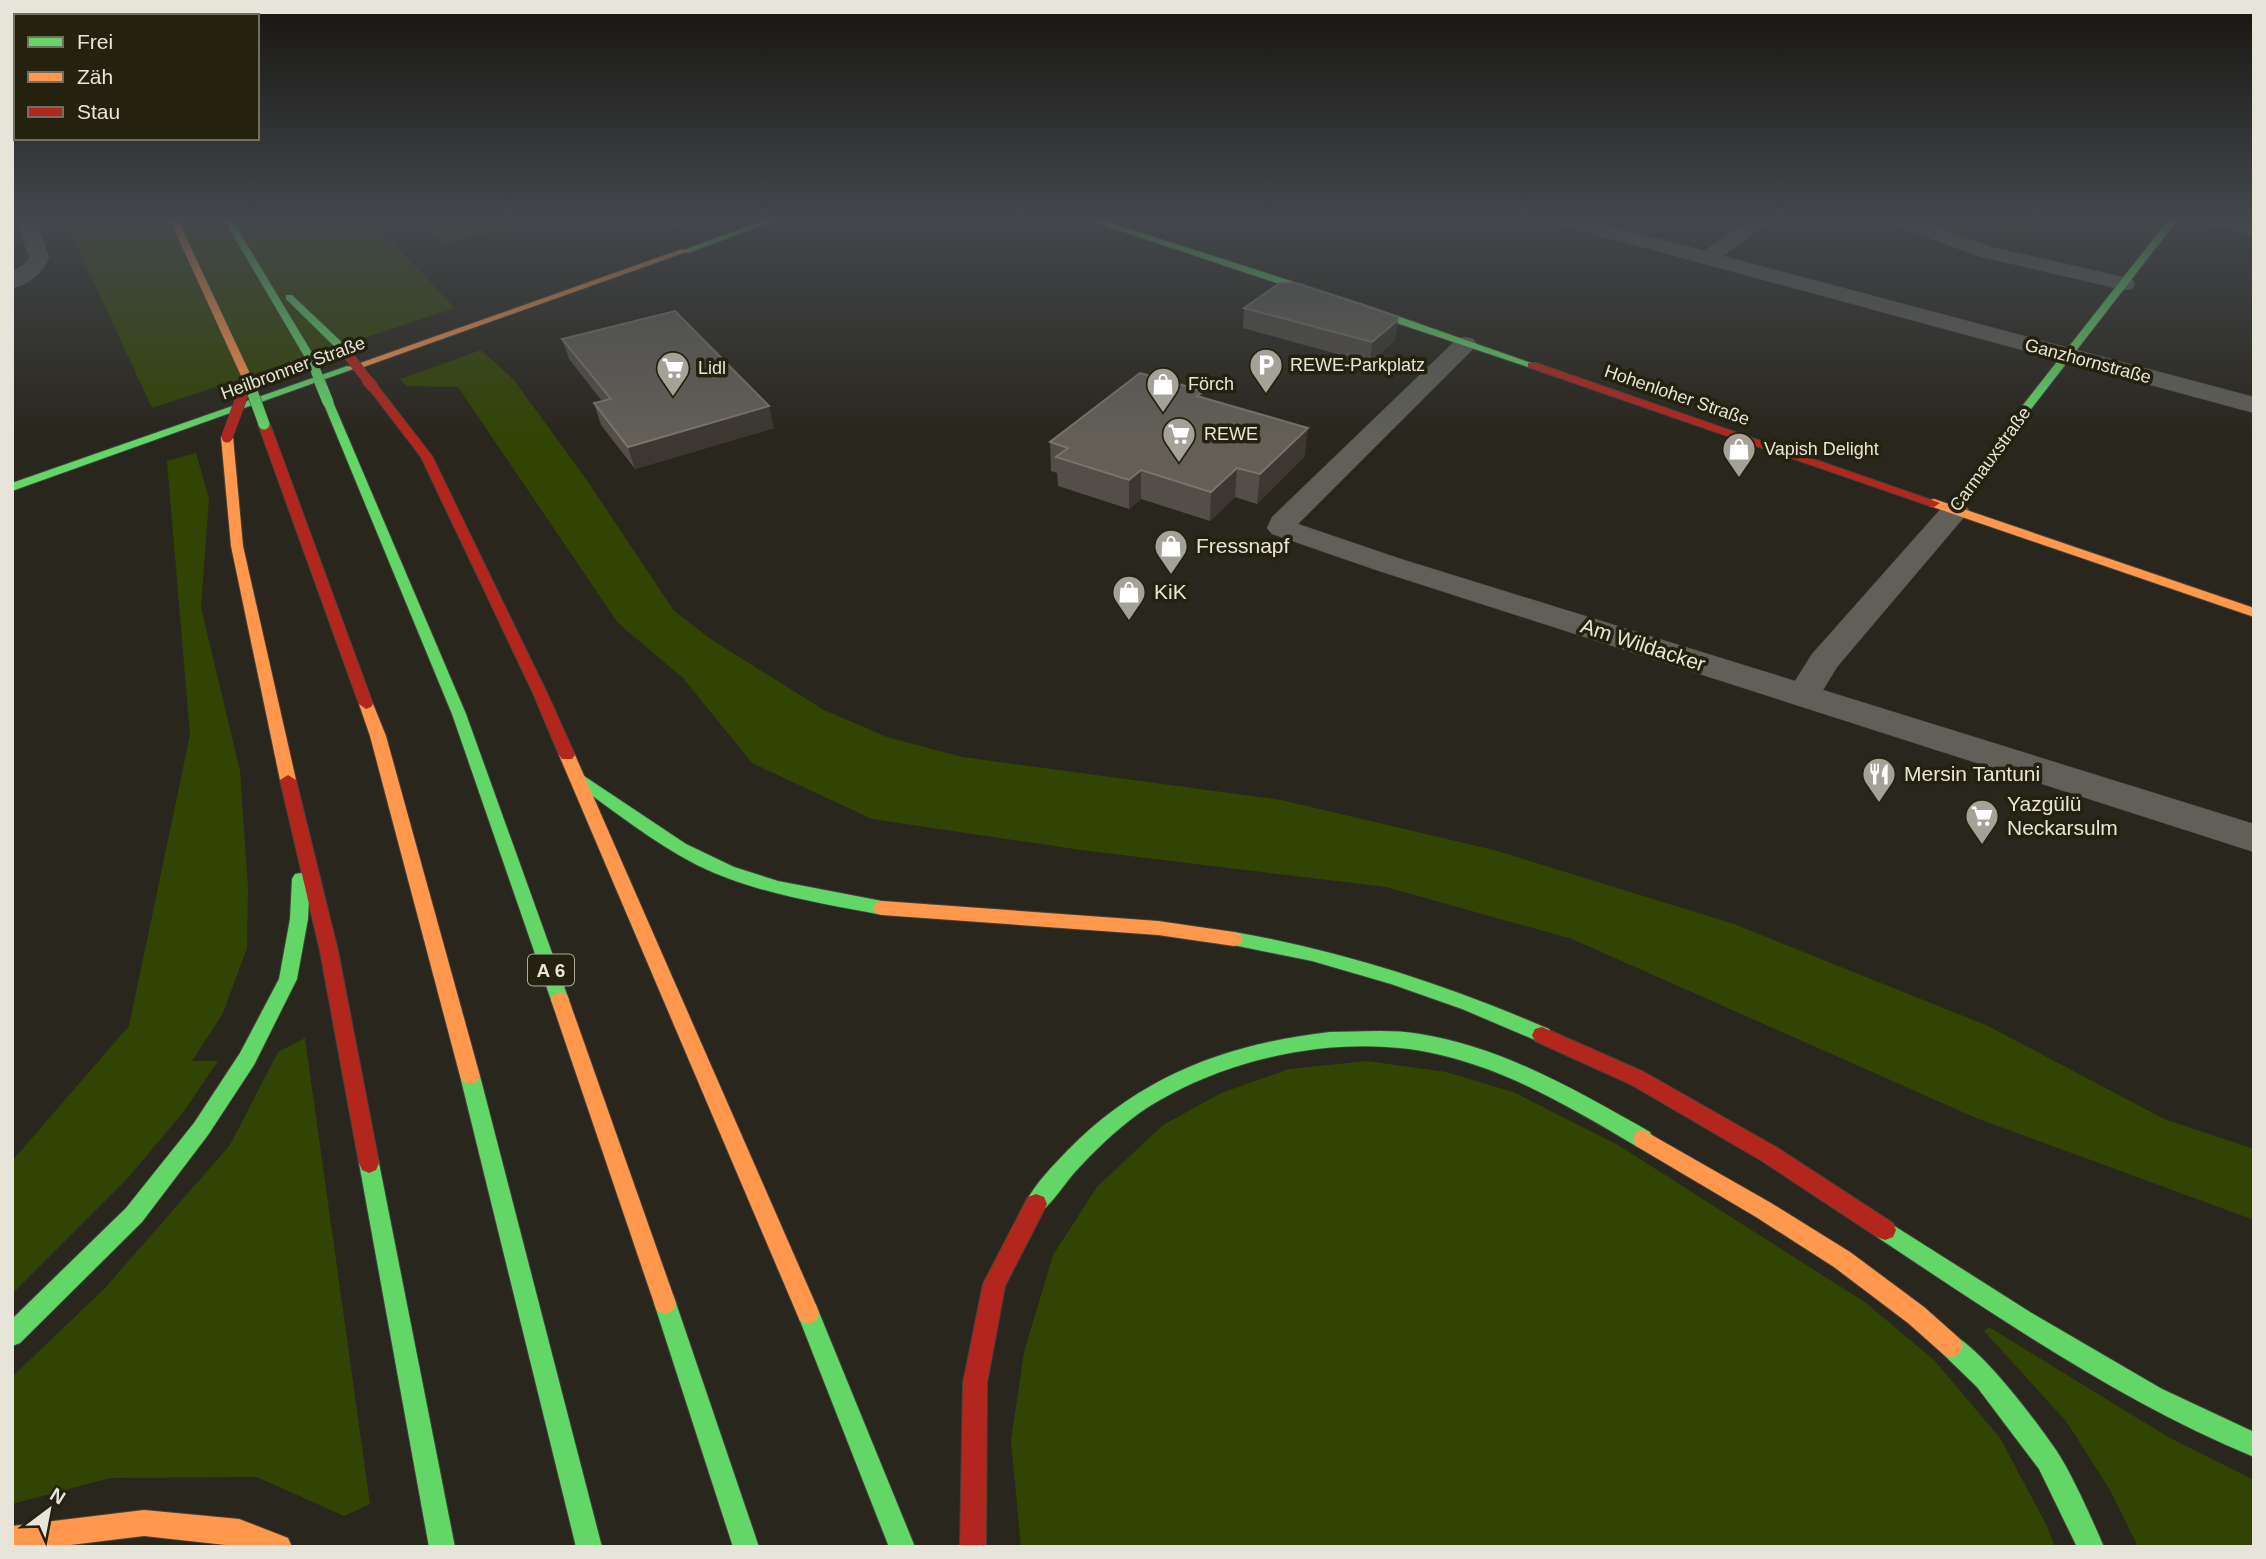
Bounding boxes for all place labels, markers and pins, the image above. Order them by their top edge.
parking icon: REWE-Parkplatz [1247,346,1285,395]
supermarket icon: Lidl [654,349,692,398]
place label: REWE-Parkplatz [1290,355,1425,375]
place label: Lidl [698,358,726,378]
shop icon: Förch [1144,365,1182,414]
place label: Förch [1188,374,1234,394]
supermarket icon: REWE [1160,415,1198,464]
place label: REWE [1204,424,1258,444]
shop icon: Vapish Delight [1720,430,1758,479]
place label: Vapish Delight [1764,439,1879,459]
shop icon: Fressnapf [1152,527,1190,576]
place label: Fressnapf [1196,534,1290,557]
shop icon: KiK [1110,573,1148,622]
place label: KiK [1154,580,1187,603]
restaurant icon: Mersin Tantuni [1860,755,1898,804]
place label: Mersin Tantuni [1904,762,2040,785]
place label: Yazgülü Neckarsulm [2007,792,2118,839]
supermarket icon: Yazgülü Neckarsulm [1963,797,2001,846]

